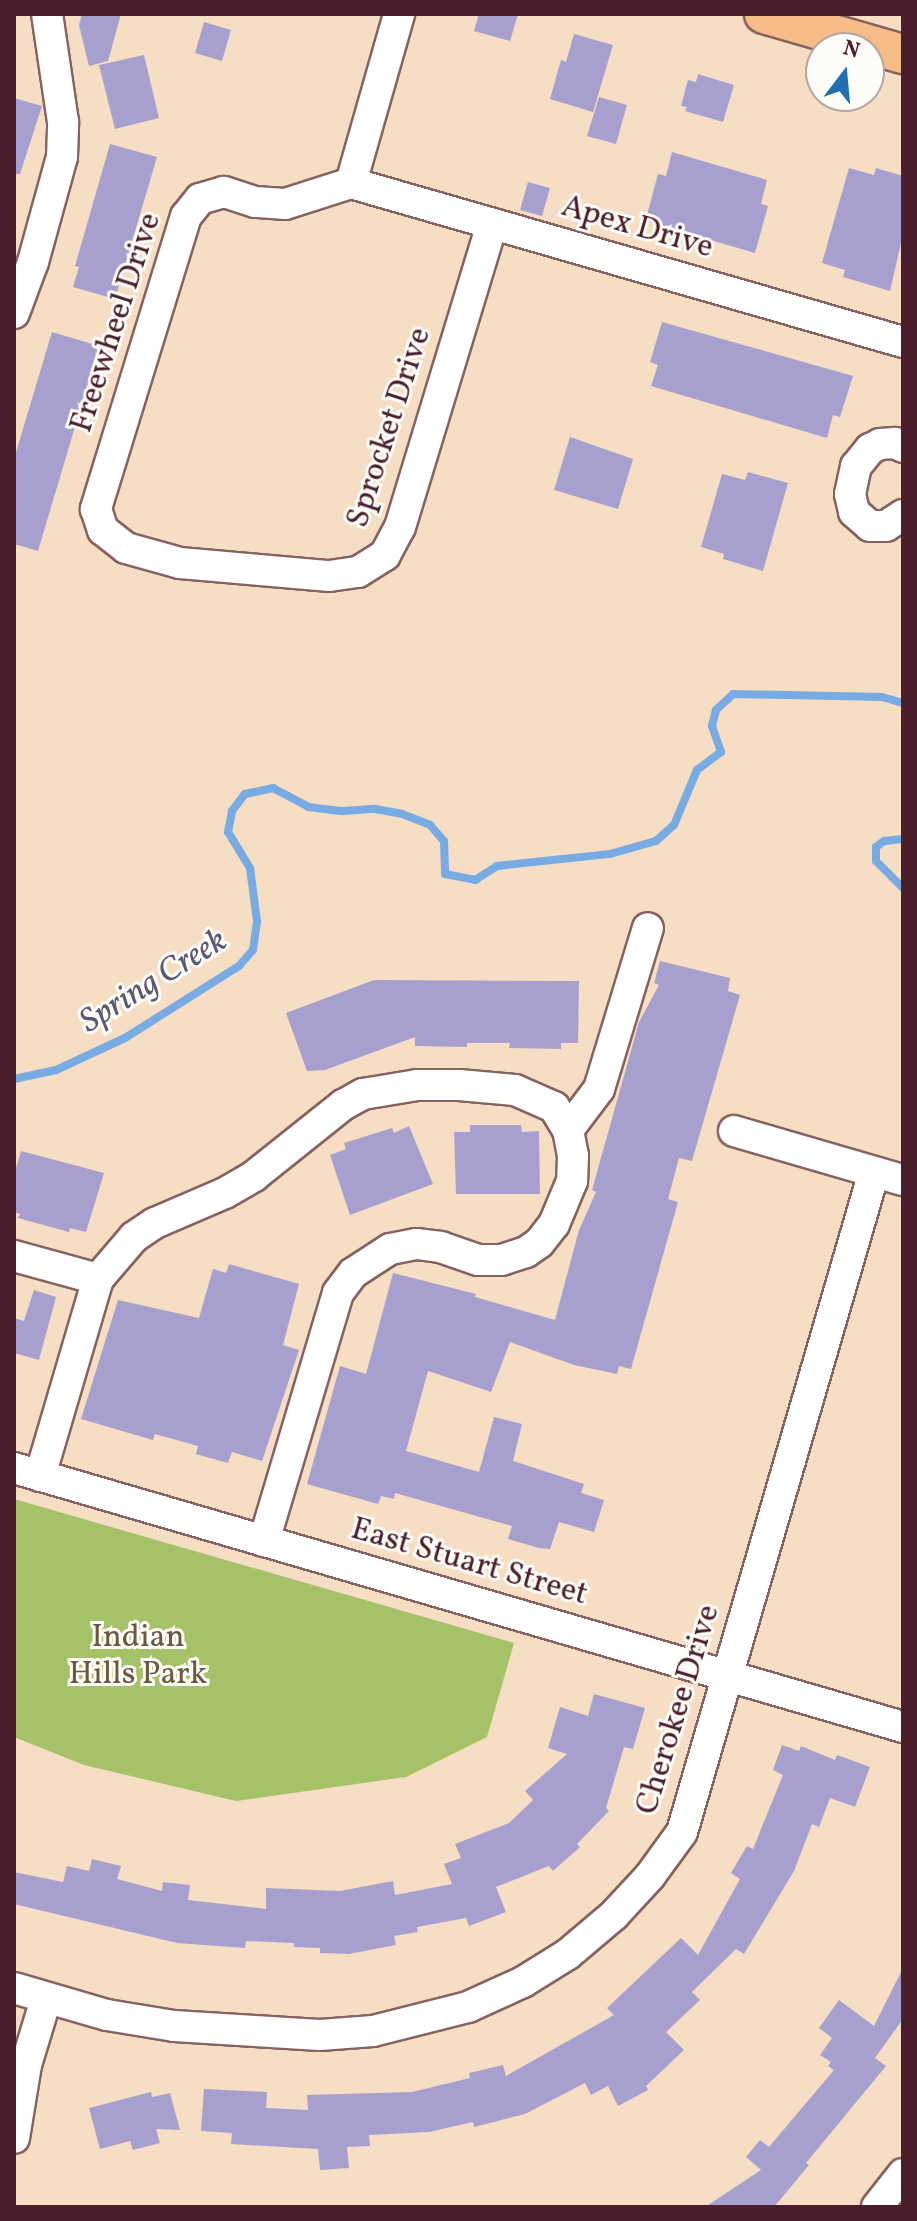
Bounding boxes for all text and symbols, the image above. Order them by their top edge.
north arrow [805,32,885,112]
text: N [839,33,863,67]
street label: Apex Drive [557,188,717,268]
street label: Freewheel Drive [63,208,171,438]
street label: Sprocket Drive [340,323,440,533]
water label: Spring Creek [73,921,235,1043]
street label: East Stuart Street [346,1511,592,1615]
street label: Cherokee Drive [629,1601,729,1819]
park label: Indian Hills Park [69,1620,207,1695]

